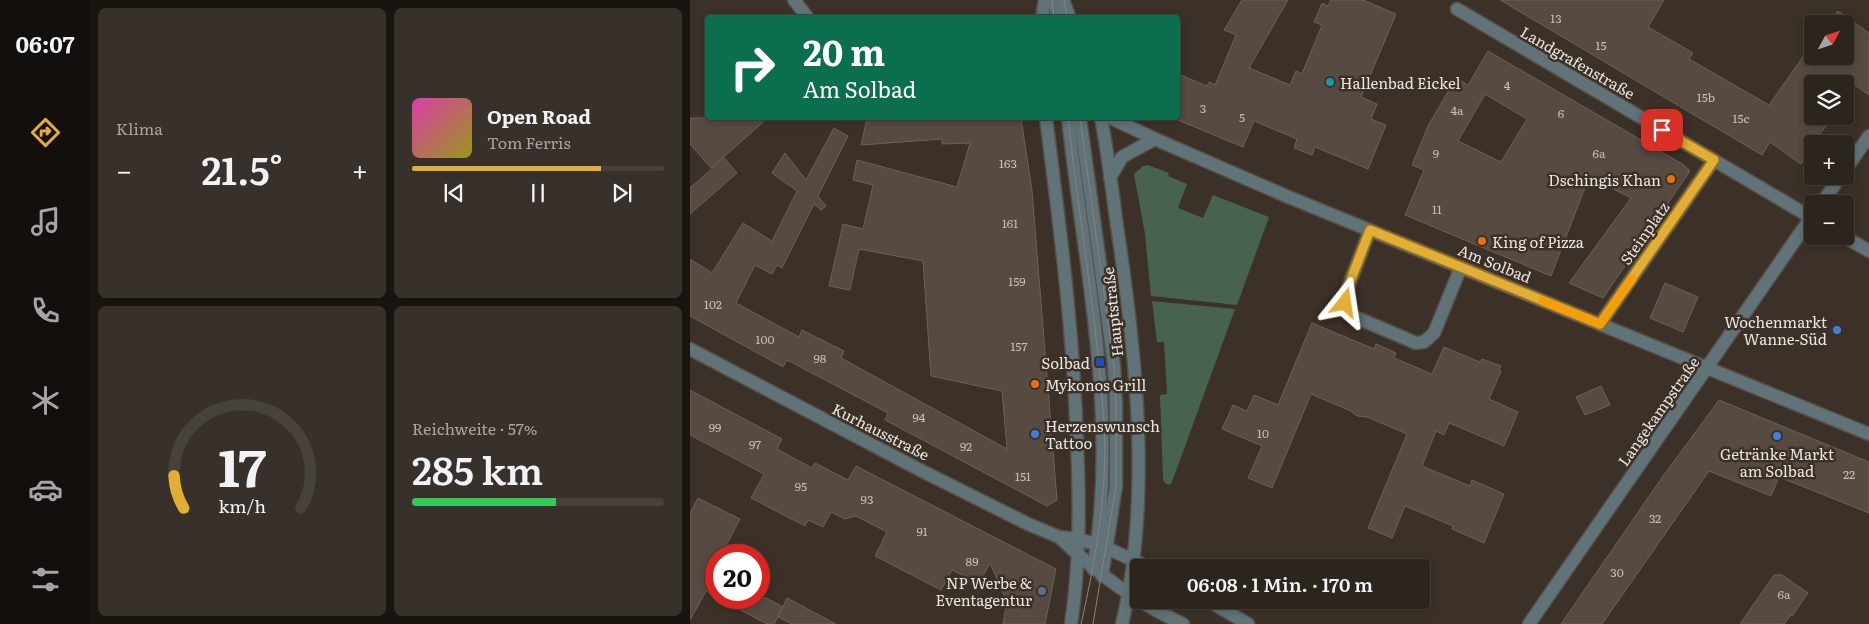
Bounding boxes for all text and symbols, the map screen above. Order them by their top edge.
house number: 13 [1550,9,1562,27]
north arrow [1804,15,1854,65]
map controls [1804,15,1854,245]
street label: Landgrafenstraße [1517,20,1640,104]
text: 20 m [803,25,885,77]
text: 06:07 [16,27,74,60]
icon: right [720,35,785,100]
house number: 15 [1596,36,1606,54]
place label: Hallenbad Eickel [1340,71,1460,94]
text: Am Solbad [803,72,916,105]
button: layers [1804,75,1854,125]
marker: Hallenbad Eickel [1324,76,1336,88]
house number: 4 [1504,76,1511,94]
house number: 15b [1697,88,1715,106]
house number: 3 [1200,99,1206,117]
house number: 4a [1450,101,1464,119]
text: Open Road [487,102,591,130]
house number: 6 [1558,104,1565,122]
house number: 5 [1239,108,1245,126]
pin [1641,109,1683,151]
house number: 15c [1733,109,1749,127]
icon: directions [28,115,63,150]
text: Klima [116,116,163,140]
icon: arrive [1648,116,1676,144]
text: Tom Ferris [487,130,571,154]
button: + [1804,135,1854,185]
text: 21.5° [201,140,283,197]
house number: 9 [1433,144,1439,162]
house number: 6a [1593,144,1606,162]
text: − [116,148,132,190]
text: + [352,148,368,190]
house number: 163 [999,154,1017,172]
place label: Dschingis Khan [1548,168,1661,191]
marker: Dschingis Khan [1665,173,1677,185]
icon: previous [440,179,468,207]
icon: pause [524,179,552,207]
icon: next [608,179,636,207]
button: − [1804,195,1854,245]
street label: Steinplatz [1614,197,1674,269]
house number: 11 [1432,200,1442,218]
icon: music [28,204,63,239]
house number: 161 [1002,214,1018,232]
place label: King of Pizza [1492,230,1585,253]
marker: King of Pizza [1476,235,1488,247]
street label: Am Solbad [1455,238,1535,288]
street label: Hauptstraße [1096,266,1128,358]
house number: 159 [1008,272,1026,290]
position arrow [1318,276,1370,328]
icon: phone [28,293,63,328]
house number: 102 [704,295,722,313]
place label: Wochenmarkt Wanne-Süd [1724,310,1827,350]
marker: Wochenmarkt Wanne-Süd [1831,324,1843,336]
house number: 100 [756,330,774,348]
house number: 157 [1010,337,1028,355]
house number: 98 [814,349,827,367]
place label: Solbad [1041,351,1090,374]
street label: Langekampstraße [1612,351,1705,470]
marker: Solbad [1094,356,1106,368]
place label: Mykonos Grill [1045,373,1146,396]
marker: Mykonos Grill [1029,378,1041,390]
icon: climate [28,383,63,418]
street label: Kurhausstraße [828,397,934,465]
house number: 94 [913,408,926,426]
place label: Herzenswunsch Tattoo [1045,414,1160,454]
text: Reichweite · 57% [412,416,537,440]
house number: 99 [709,418,721,436]
house number: 10 [1257,424,1269,442]
text: 17 [218,426,266,503]
marker: Herzenswunsch Tattoo [1029,428,1041,440]
marker: Getränke Markt am Solbad [1771,430,1783,442]
house number: 97 [749,435,761,453]
house number: 92 [960,437,972,455]
text: 285 km [412,440,543,497]
place label: Getränke Markt am Solbad [1720,442,1834,482]
house number: 22 [1843,465,1855,483]
house number: 151 [1015,467,1031,485]
icon: car [28,472,63,507]
house number: 95 [795,477,807,495]
house number: 93 [861,490,873,508]
text: km/h [218,492,266,519]
house number: 32 [1649,509,1661,527]
house number: 91 [916,522,928,540]
speed limit sign: 20 [705,544,770,609]
house number: 89 [966,552,978,570]
icon: filters [28,562,63,597]
house number: 30 [1610,563,1624,581]
text: 06:08 · 1 Min. · 170 m [1187,570,1373,598]
place label: NP Werbe & Eventagentur [936,571,1032,611]
marker: NP Werbe & Eventagentur [1036,585,1048,597]
house number: 6a [1778,585,1791,603]

